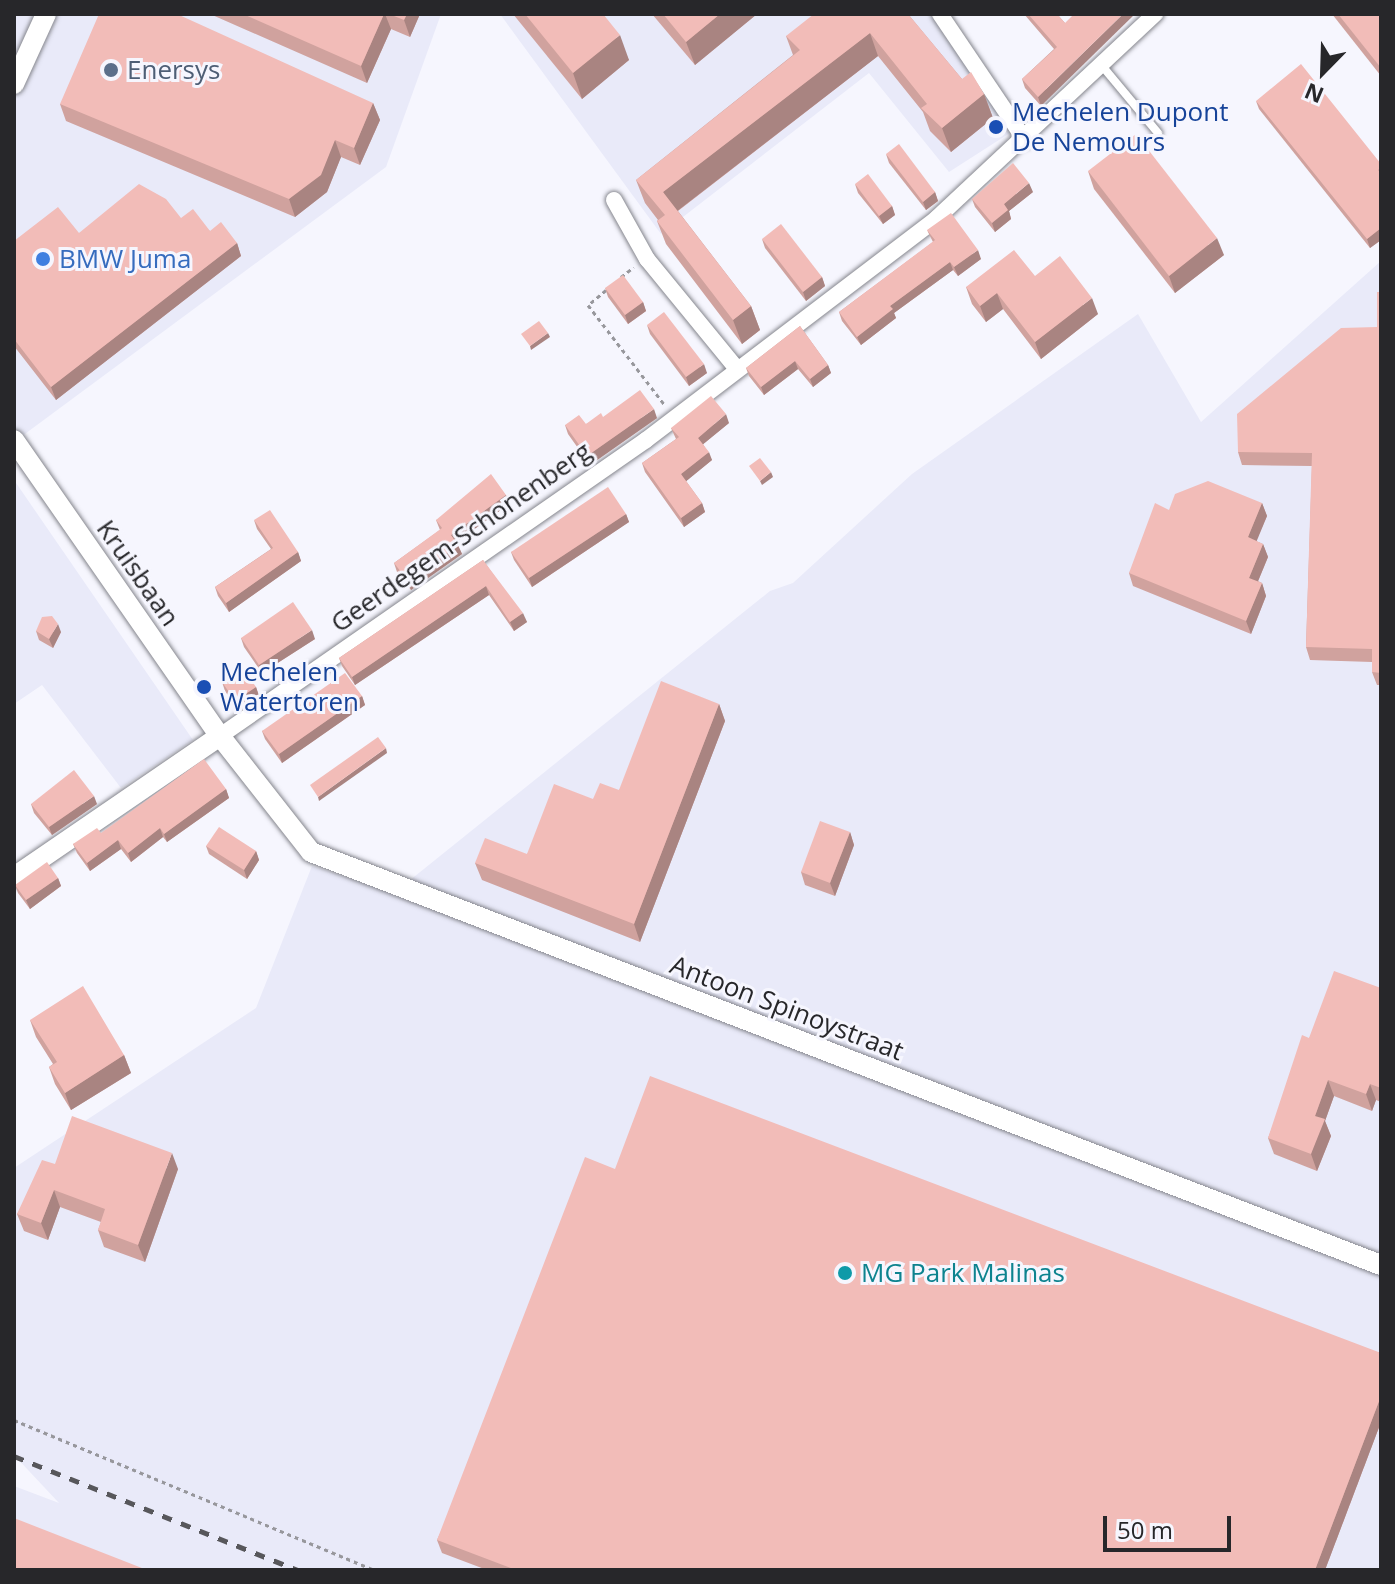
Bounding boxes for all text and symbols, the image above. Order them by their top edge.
north arrow [1283,32,1363,112]
place label: Enersys [127,54,220,86]
marker: Enersys [102,61,120,79]
text: N [1300,77,1328,111]
place label: Mechelen Dupont De Nemours [1012,96,1228,158]
marker: Mechelen Dupont De Nemours [987,118,1005,136]
place label: BMW Juma [59,243,191,275]
marker: BMW Juma [34,250,52,268]
street label: Geerdegem-Schonenberg [325,435,597,639]
street label: Kruisbaan [90,514,186,632]
place label: Mechelen Watertoren [220,656,359,718]
marker: Mechelen Watertoren [195,678,213,696]
street label: Antoon Spinoystraat [666,949,908,1067]
place label: MG Park Malinas [861,1257,1065,1289]
marker: MG Park Malinas [836,1264,854,1282]
scale bar [1107,1500,1235,1550]
text: 50 m [1117,1513,1173,1546]

